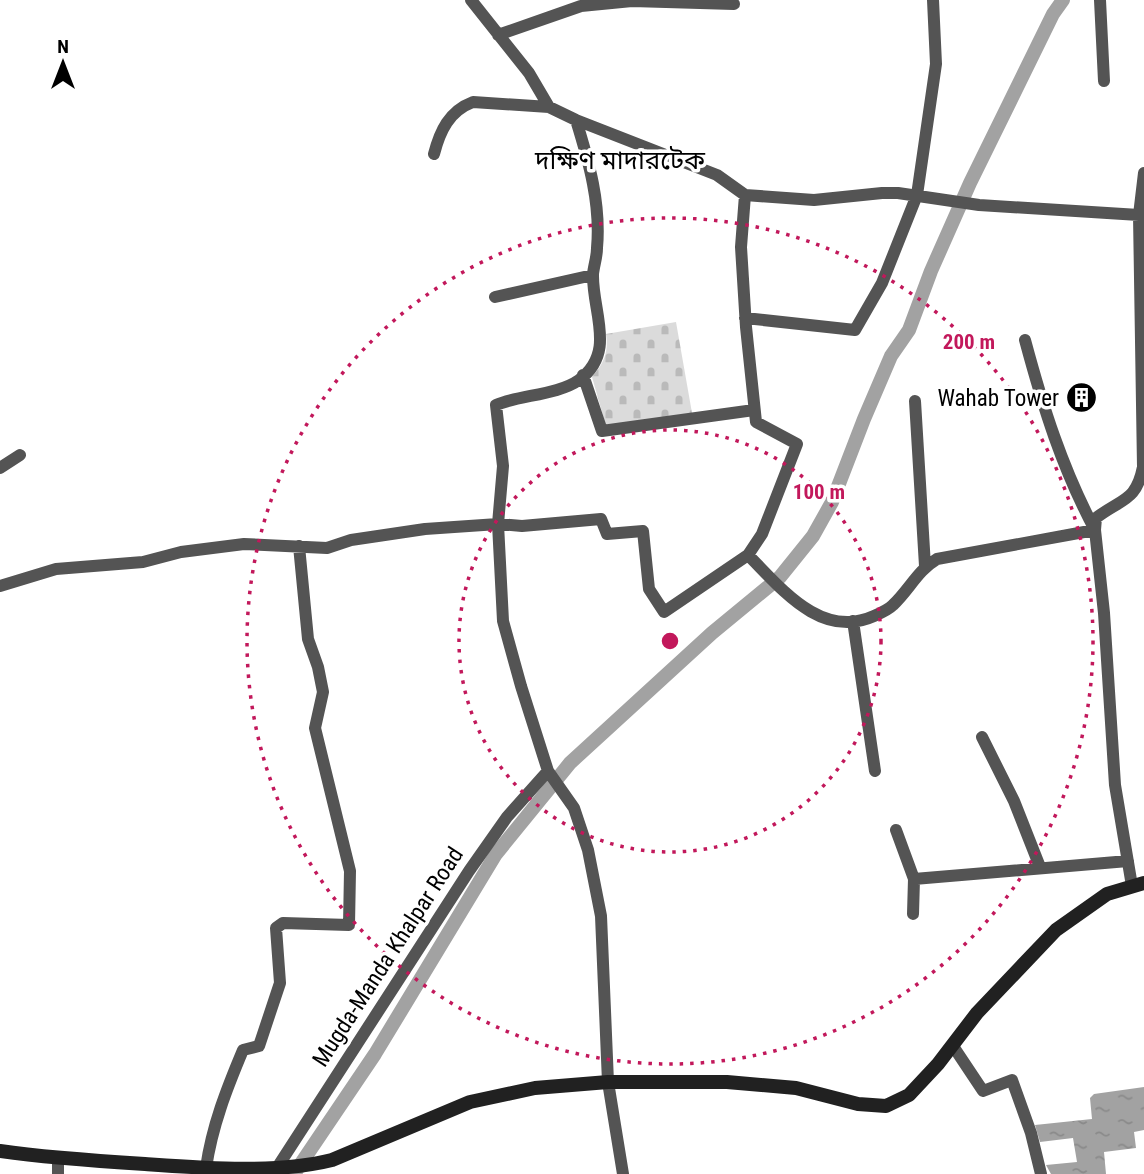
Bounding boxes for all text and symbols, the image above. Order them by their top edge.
north arrow [28,28,98,98]
text: N [57,35,69,58]
district label: দক্ষিণ মাদারটেক [534,145,706,175]
text: 200 m [943,330,995,354]
building icon: Wahab Tower [1065,381,1099,415]
place label: Wahab Tower [937,385,1059,412]
text: 100 m [793,480,845,504]
centre of rings [658,629,682,653]
street label: Mugda-Manda Khalpar Road [307,842,469,1072]

